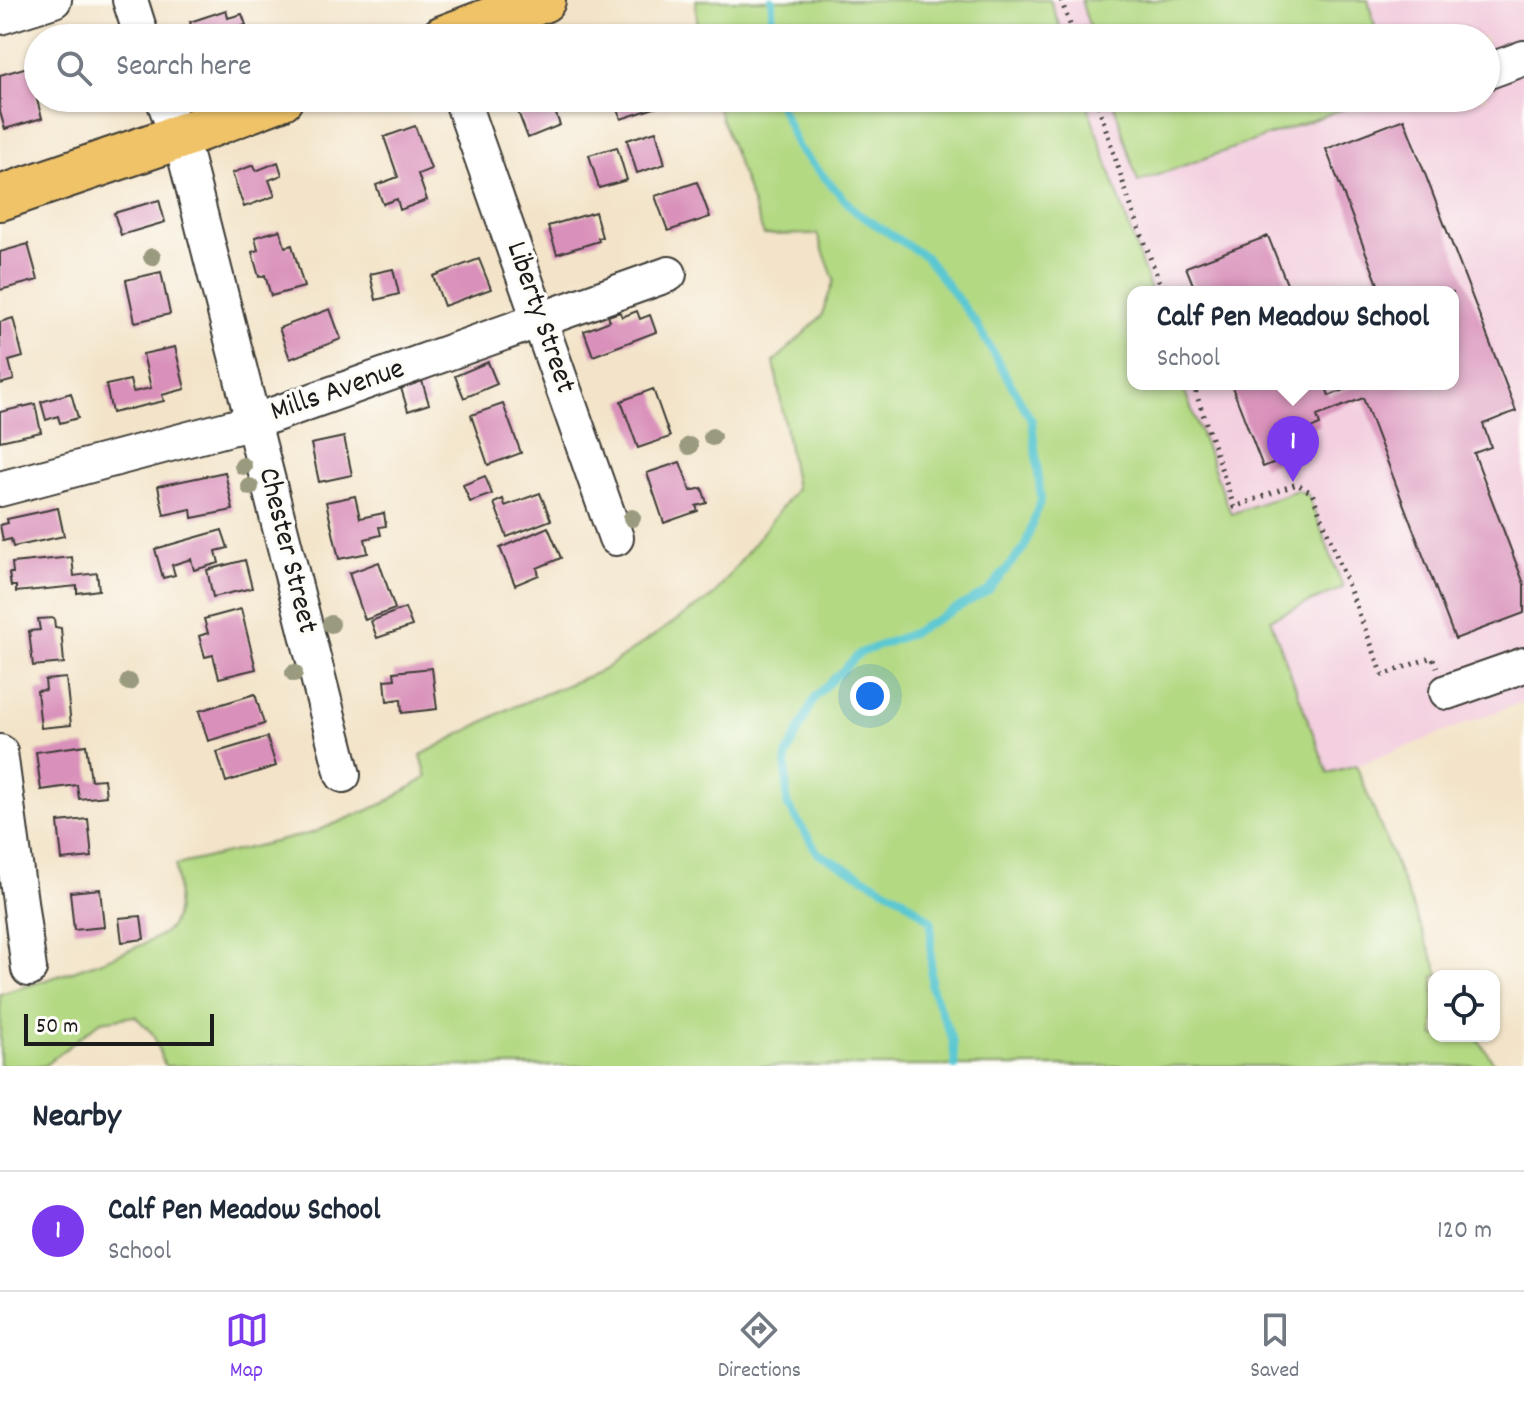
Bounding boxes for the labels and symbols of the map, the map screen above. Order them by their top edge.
street label: Liberty Street [493,236,585,400]
street label: Mills Avenue [265,349,411,435]
pin: 1 [1267,416,1319,482]
street label: Chester Street [245,464,327,638]
your location [850,676,890,716]
scale bar [24,1010,214,1046]

